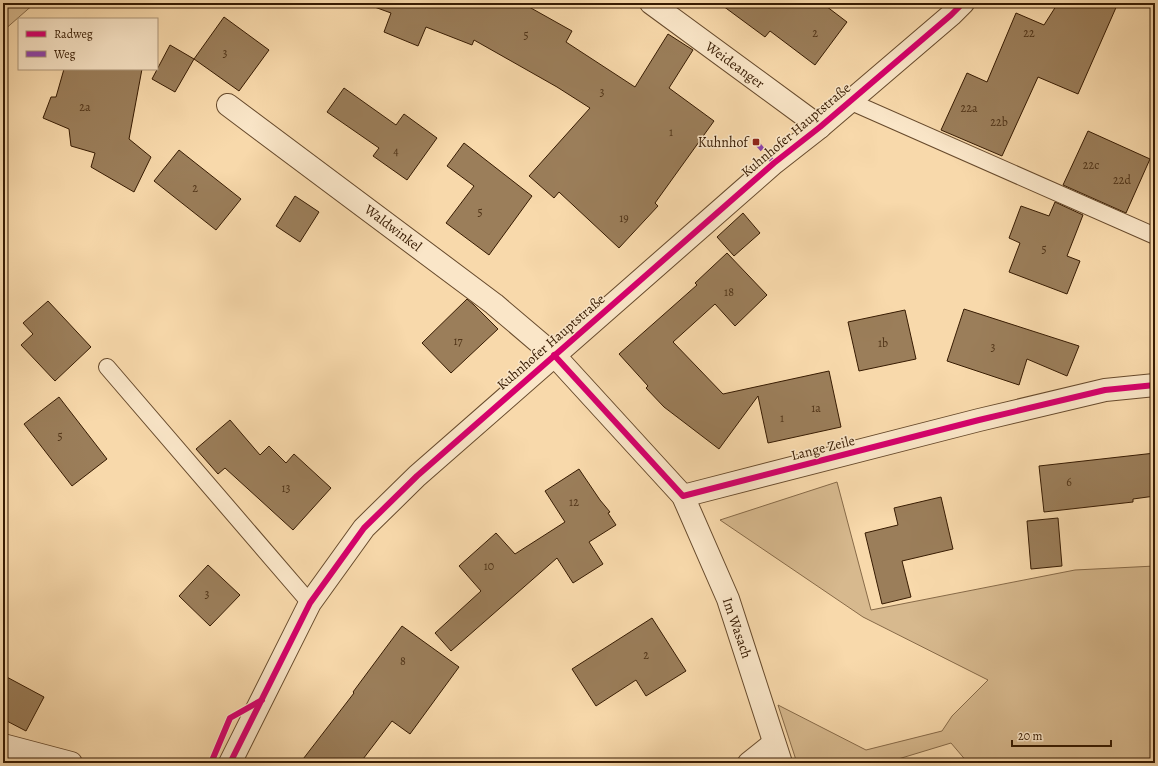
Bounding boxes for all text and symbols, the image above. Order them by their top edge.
legend [18,18,158,70]
house number: 2 [812,25,818,41]
house number: 22 [1023,25,1035,41]
text: Radweg [54,26,93,42]
house number: 5 [523,27,529,43]
street label: Weideanger [701,36,769,93]
house number: 3 [223,45,228,61]
text: Weg [53,46,76,62]
street label: Kuhnhofer Hauptstraße [737,79,855,181]
house number: 3 [600,84,605,100]
house number: 2a [79,99,91,115]
house number: 22a [961,100,978,116]
house number: 22b [990,114,1008,130]
house number: 1 [669,124,673,140]
place label: Kuhnhof [698,133,750,152]
marker: Kuhnhof [751,137,761,147]
house number: 4 [393,143,399,159]
house number: 22c [1083,157,1099,173]
house number: 22d [1113,172,1131,188]
house number: 2 [192,180,198,196]
street label: Waldwinkel [360,200,426,256]
house number: 5 [477,204,483,220]
house number: 19 [619,210,629,226]
house number: 5 [1041,241,1047,257]
house number: 18 [724,284,734,300]
street label: Kuhnhofer Hauptstraße [493,290,609,394]
house number: 17 [453,333,464,349]
house number: 1b [878,335,888,351]
house number: 3 [991,339,996,355]
house number: 1a [811,400,821,416]
house number: 1 [780,410,784,426]
house number: 5 [57,428,63,444]
street label: Lange Zeile [789,431,857,465]
house number: 6 [1066,474,1072,490]
house number: 13 [281,480,291,496]
house number: 12 [569,494,579,510]
house number: 10 [484,558,494,574]
house number: 3 [205,586,210,602]
street label: Im Wasach [718,595,756,662]
house number: 2 [643,647,649,663]
house number: 8 [400,653,406,669]
scale bar [1012,722,1111,748]
text: 20 m [1018,728,1042,744]

